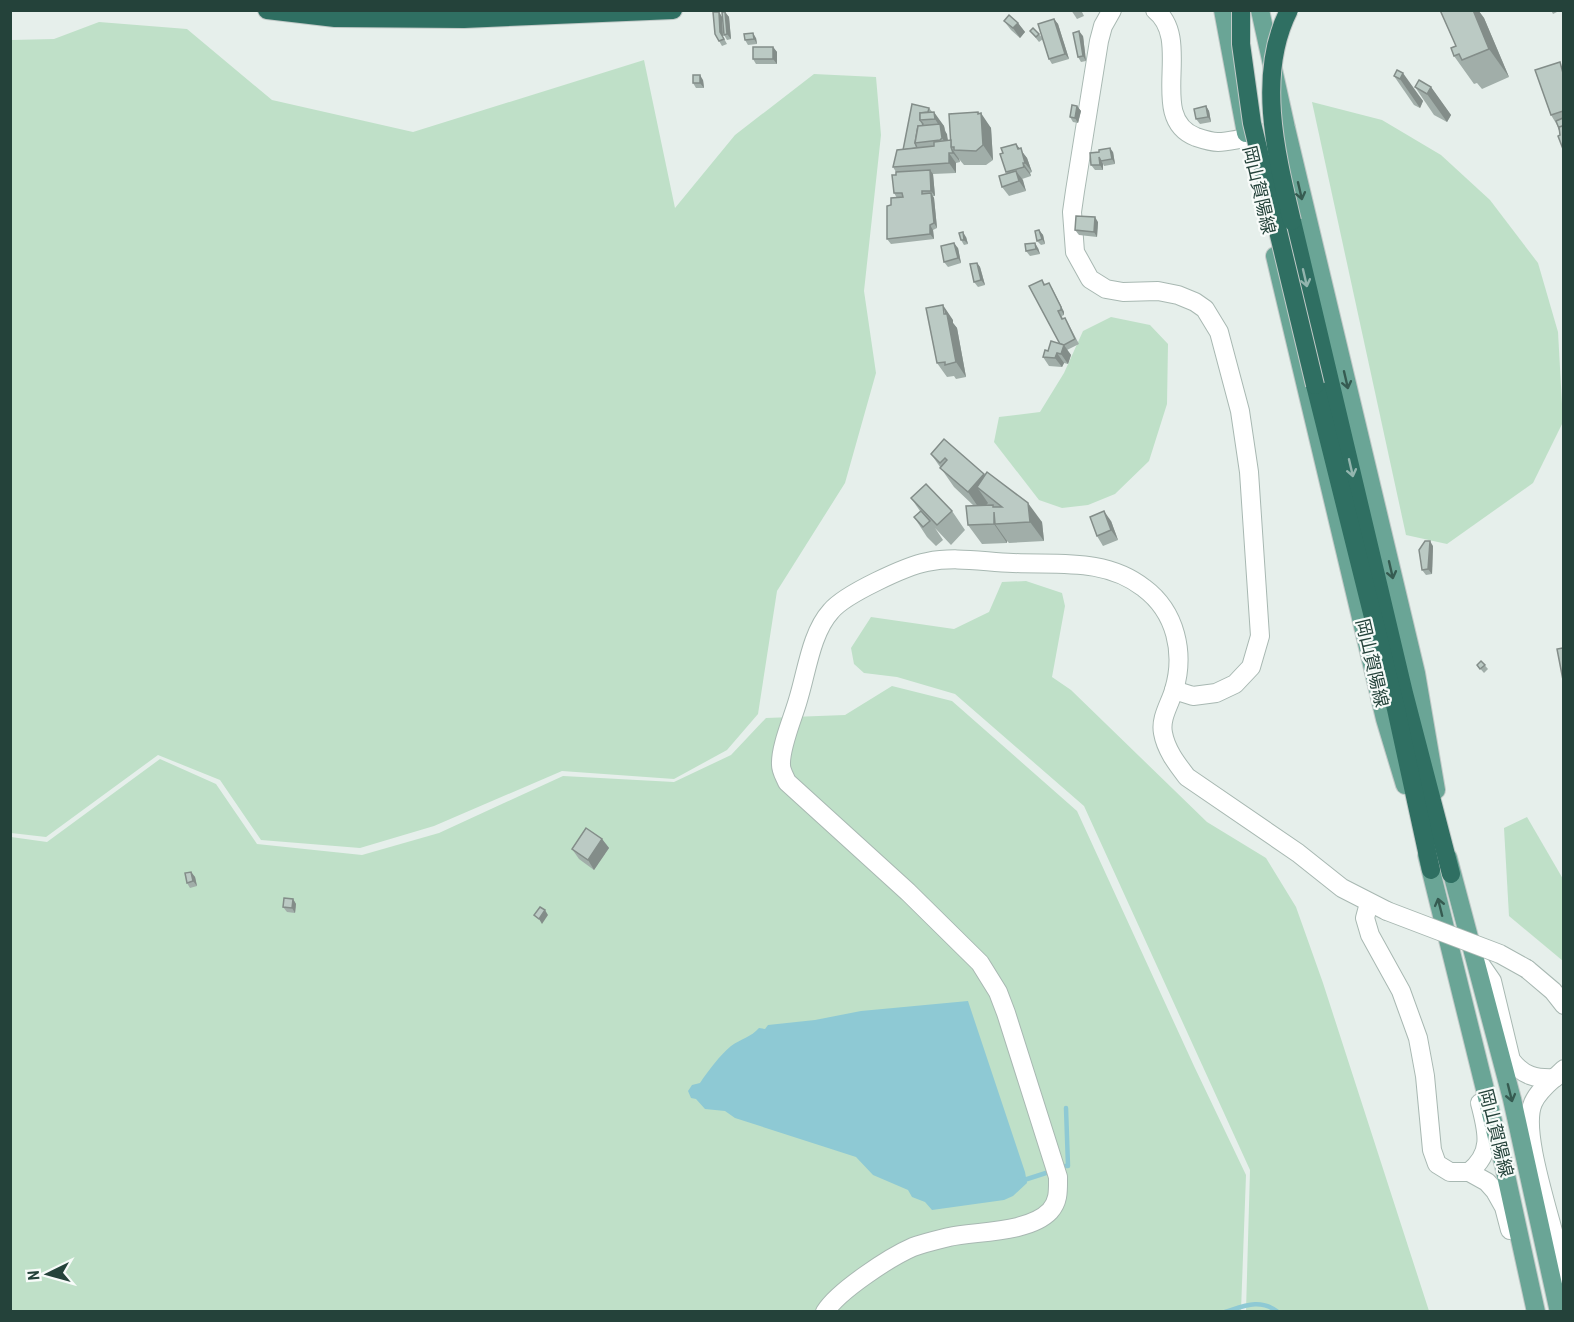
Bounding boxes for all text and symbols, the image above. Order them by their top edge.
street label: 岡山賀陽線 [1239,144,1280,236]
one-way arrow [1295,181,1307,200]
one-way arrow [1300,268,1312,287]
one-way arrow [1340,370,1352,389]
one-way arrow [1345,458,1357,477]
one-way arrow [1386,560,1398,579]
street label: 岡山賀陽線 [1352,617,1393,709]
one-way arrow [1434,898,1446,917]
one-way arrow [1504,1083,1516,1102]
street label: 岡山賀陽線 [1475,1087,1518,1179]
north arrow [18,1244,78,1304]
text: N [24,1270,43,1281]

